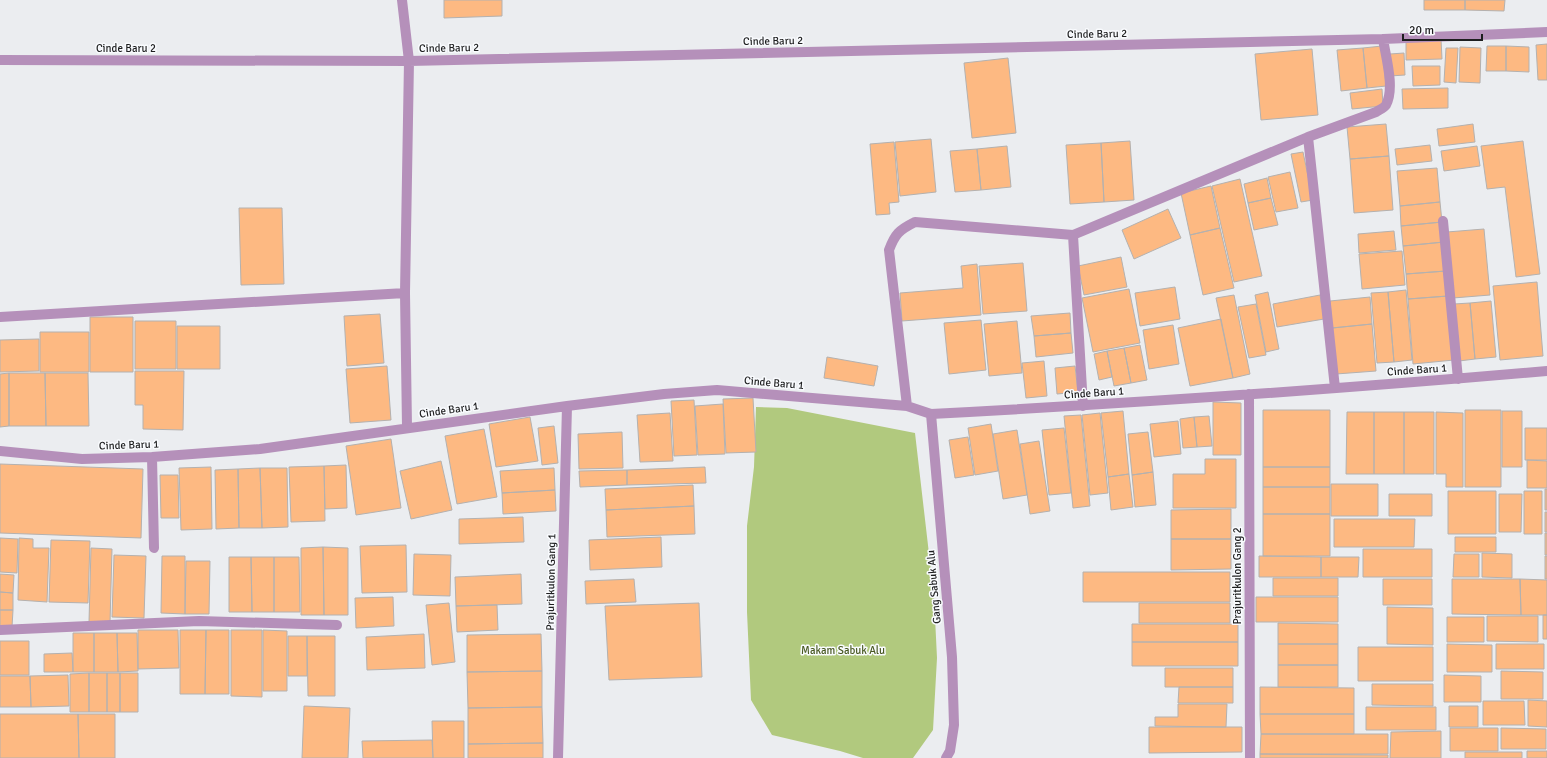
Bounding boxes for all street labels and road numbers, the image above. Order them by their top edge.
street label: Cinde Baru 2 [1067,27,1127,41]
street label: Cinde Baru 2 [743,34,803,48]
street label: Cinde Baru 2 [419,41,479,55]
street label: Cinde Baru 2 [96,42,156,55]
street label: Cinde Baru 1 [1387,361,1447,379]
street label: Cinde Baru 1 [744,374,805,392]
street label: Cinde Baru 1 [1064,384,1124,402]
street label: Cinde Baru 1 [418,399,480,421]
street label: Cinde Baru 1 [99,437,159,453]
street label: Prajuritkulon Gang 2 [1231,527,1244,625]
street label: Prajuritkulon Gang 1 [544,533,558,631]
street label: Gang Sabuk Alu [924,550,944,624]

